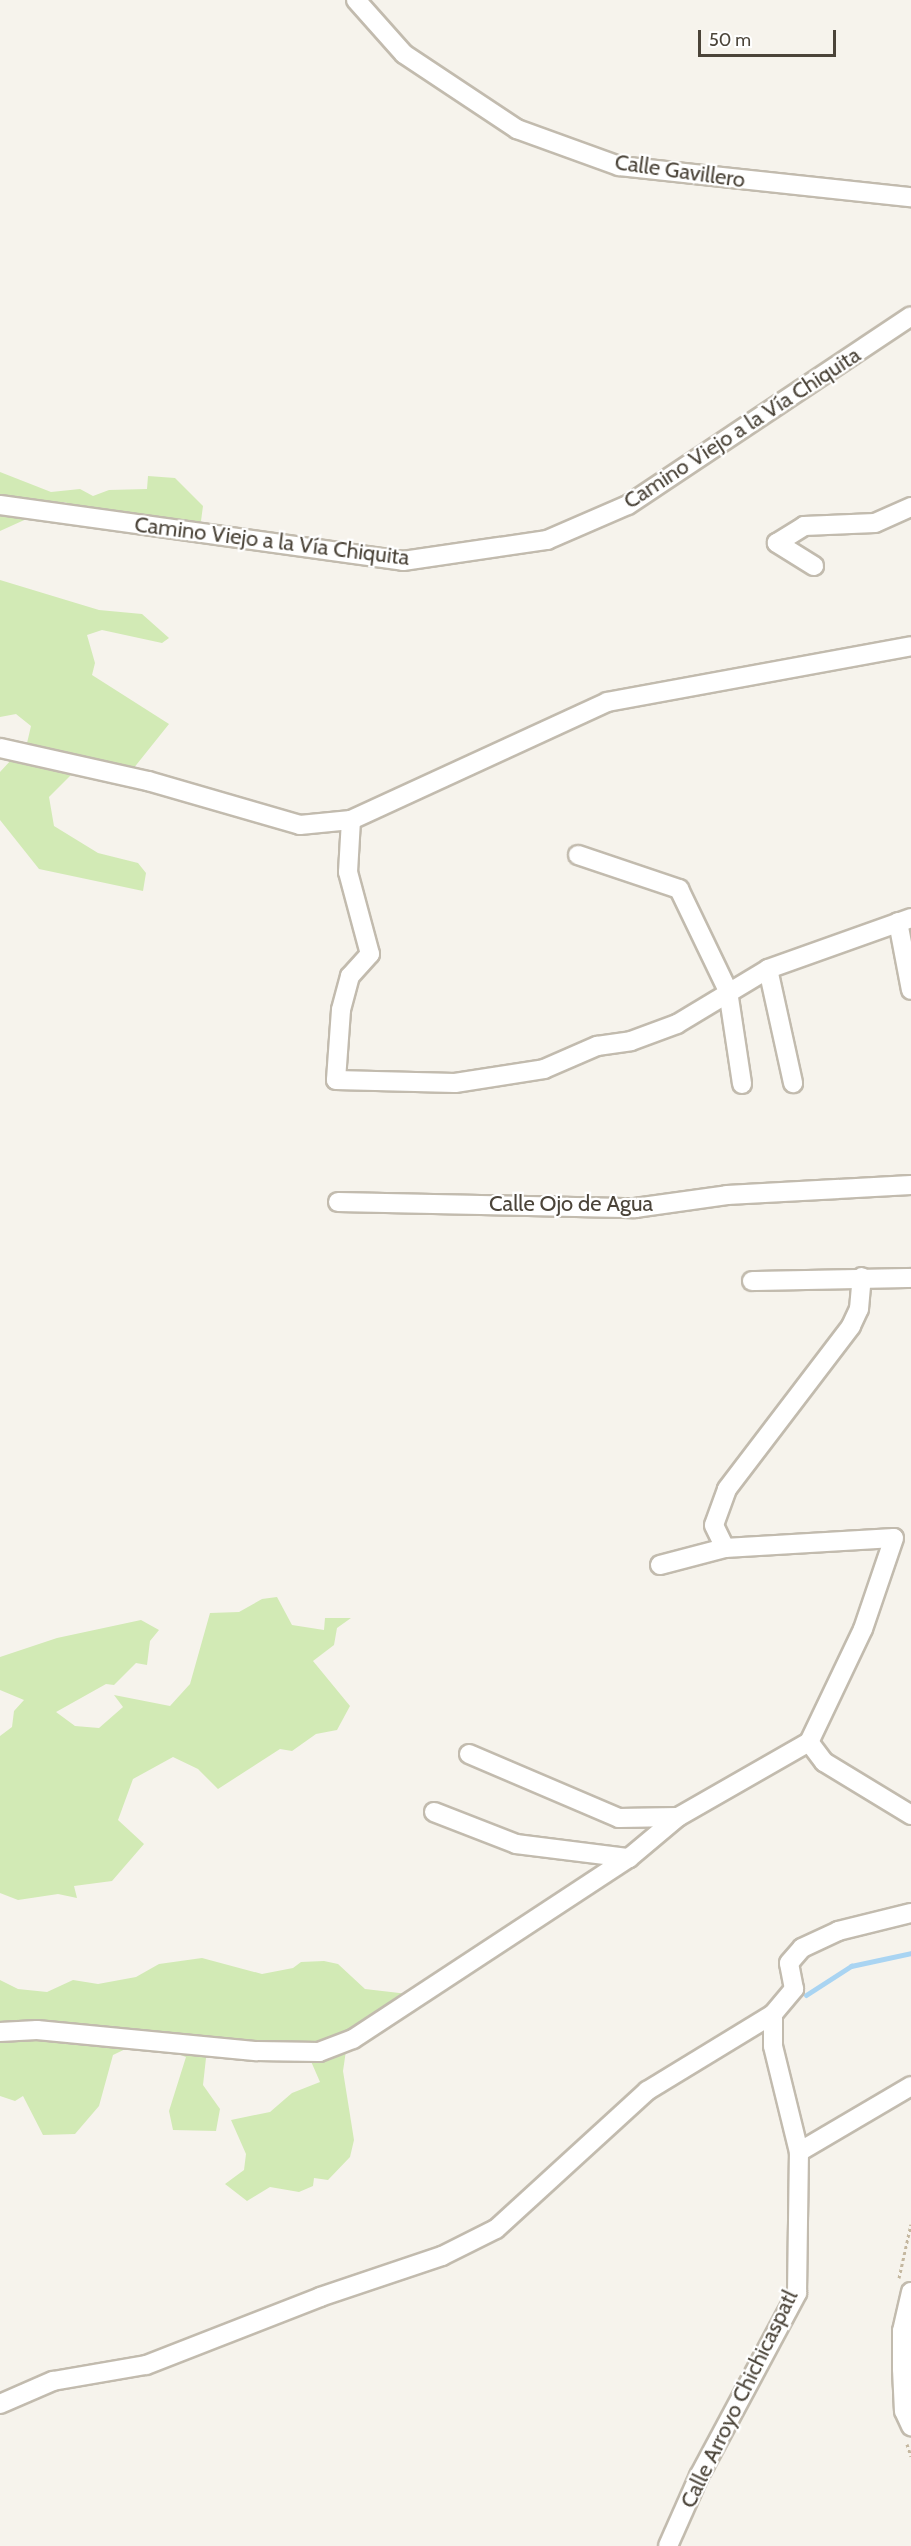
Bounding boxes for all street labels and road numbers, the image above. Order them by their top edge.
street label: Calle Gavillero [613,149,747,193]
street label: Camino Viejo a la Vía Chiquita [619,342,865,514]
street label: Camino Viejo a la Vía Chiquita [133,511,411,571]
street label: Calle Ojo de Agua [489,1191,653,1217]
street label: Calle Arroyo Chichicaspatl [675,2286,803,2512]

